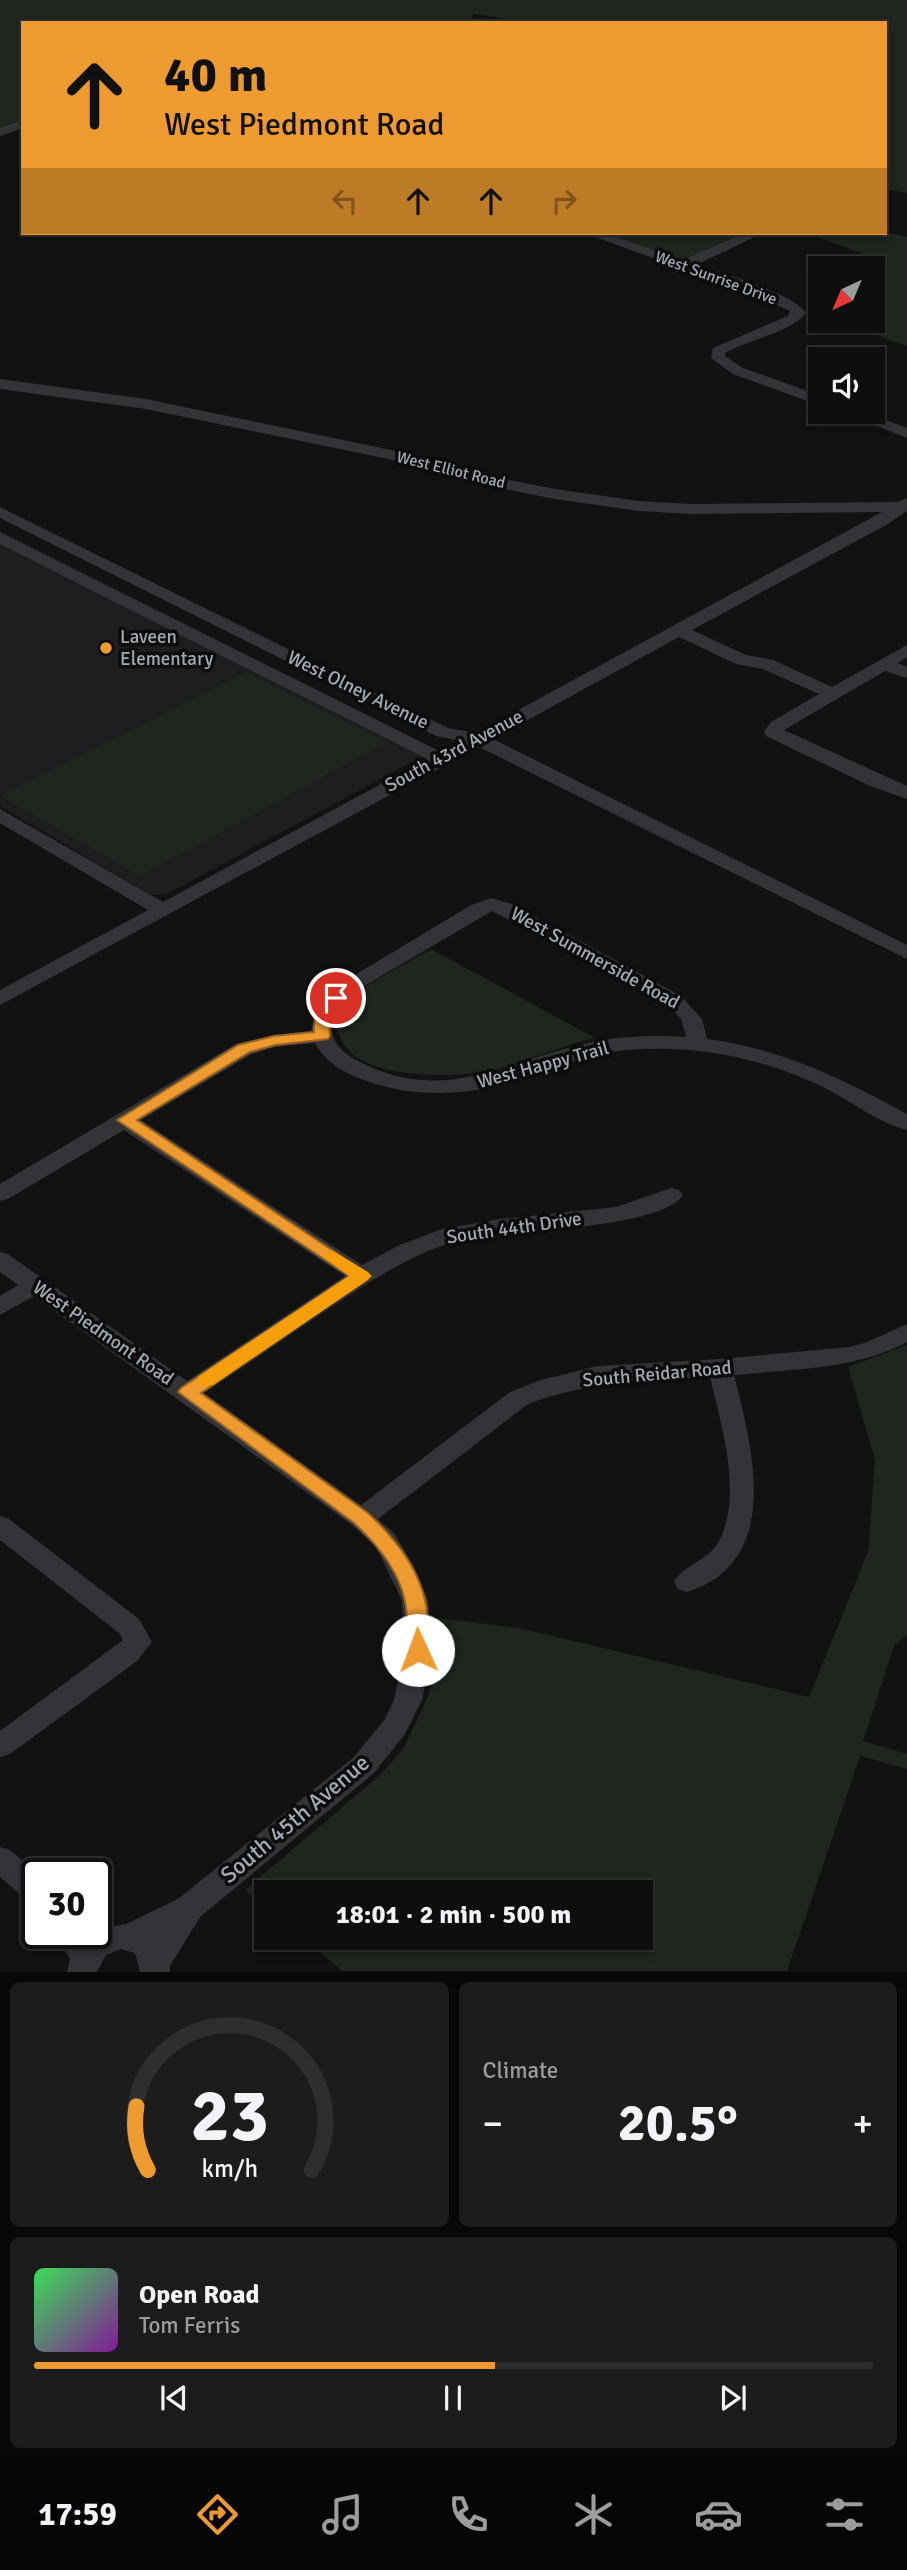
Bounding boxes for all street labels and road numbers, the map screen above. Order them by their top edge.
street label: West Sunrise Drive [652,247,780,309]
street label: West Elliot Road [395,447,507,493]
street label: West Olney Avenue [283,645,433,735]
street label: South 43rd Avenue [381,704,527,798]
street label: West Summerside Road [506,902,684,1014]
street label: West Happy Trail [475,1036,611,1094]
street label: South 44th Drive [445,1207,583,1249]
street label: West Piedmont Road [28,1275,178,1391]
street label: South Reidar Road [582,1356,732,1392]
street label: South 45th Avenue [215,1748,375,1890]

